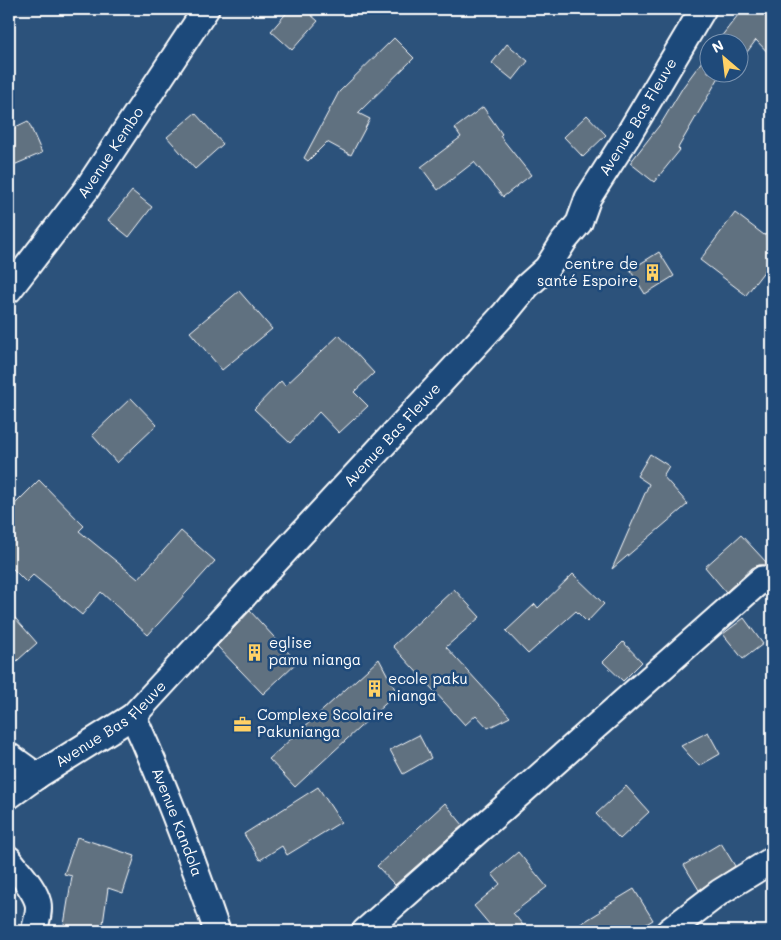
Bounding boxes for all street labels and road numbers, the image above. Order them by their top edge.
street label: Avenue Bas Fleuve [594,54,681,179]
street label: Avenue Kembo [72,103,147,202]
street label: Avenue Bas Fleuve [339,378,445,491]
street label: Avenue Bas Fleuve [51,676,170,771]
street label: Avenue Kandola [148,764,208,879]

